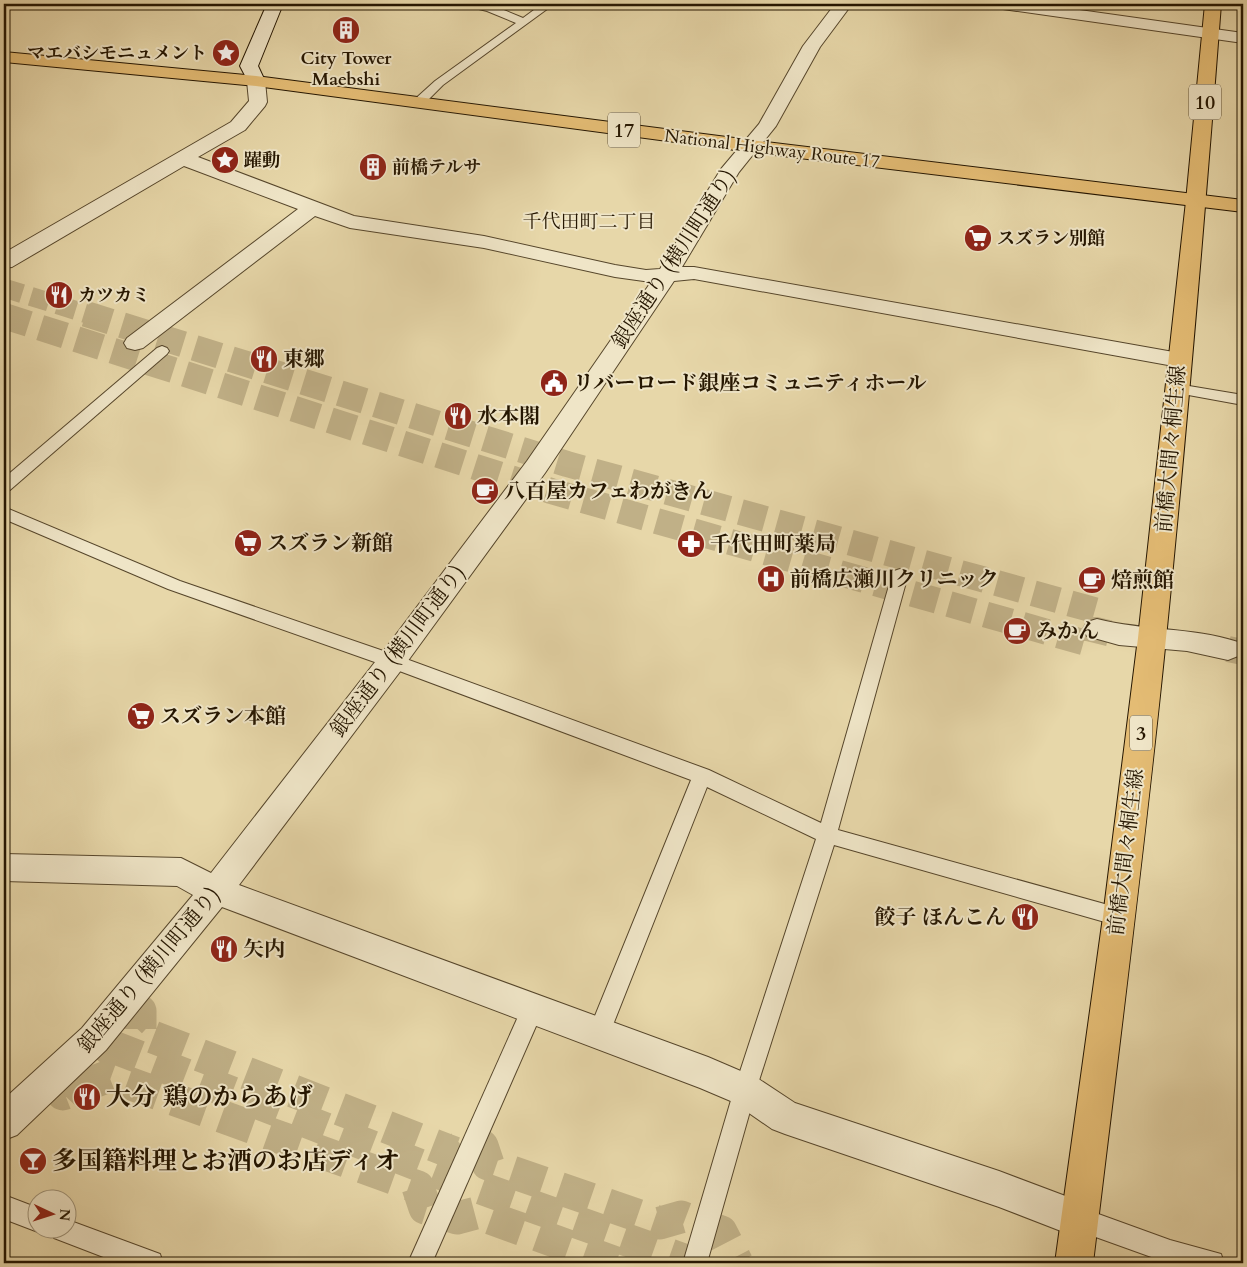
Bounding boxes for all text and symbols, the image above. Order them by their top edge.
building icon: City Tower Maebshi [331,15,361,45]
place icon: マエバシモニュメント [211,38,241,68]
place label: マエバシモニュメント [27,41,207,66]
place label: City Tower Maebshi [300,46,392,92]
road number: 10 [1189,84,1221,120]
road number: 17 [608,112,640,148]
street label: National Highway Route 17 [663,123,881,175]
place icon: 躍動 [210,145,240,175]
place label: 躍動 [244,148,280,173]
building icon: 前橋テルサ [358,152,388,182]
place label: 前橋テルサ [392,155,481,180]
street label: 銀座通り (横川町通り) [605,164,743,354]
district label: 千代田町二丁目 [522,209,656,235]
supermarket icon: スズラン別館 [963,223,993,253]
place label: スズラン別館 [997,226,1105,251]
restaurant icon: カツカミ [44,280,74,310]
place label: カツカミ [78,283,150,308]
restaurant icon: 東郷 [249,344,279,374]
place label: 東郷 [283,345,325,374]
street label: 前橋大間々桐生線 [1149,364,1193,534]
public building icon: リバーロード銀座コミュニティホール [539,368,569,398]
place label: リバーロード銀座コミュニティホール [573,369,927,398]
restaurant icon: 水本閣 [443,401,473,431]
place label: 水本閣 [477,402,540,431]
cafe icon: 八百屋カフェわがきん [470,476,500,506]
place label: 八百屋カフェわがきん [504,477,713,506]
supermarket icon: スズラン新館 [233,528,263,558]
place label: スズラン新館 [267,529,393,558]
pharmacy icon: 千代田町薬局 [676,529,706,559]
place label: 千代田町薬局 [710,530,836,559]
street label: 銀座通り (横川町通り) [324,559,472,743]
hospital icon: 前橋広瀬川クリニック [756,564,786,594]
place label: 前橋広瀬川クリニック [790,565,999,594]
cafe icon: 焙煎館 [1077,565,1107,595]
place label: 焙煎館 [1111,566,1174,595]
cafe icon: みかん [1002,616,1032,646]
place label: みかん [1036,617,1099,646]
supermarket icon: スズラン本館 [126,701,156,731]
place label: スズラン本館 [160,702,286,731]
road number: 3 [1130,716,1152,750]
street label: 前橋大間々桐生線 [1101,767,1151,937]
street label: 銀座通り (横川町通り) [71,881,227,1059]
restaurant icon: 餃子 ほんこん [1010,902,1040,932]
place label: 餃子 ほんこん [874,903,1006,932]
restaurant icon: 矢内 [209,934,239,964]
place label: 矢内 [243,935,285,964]
place label: 大分 鶏のからあげ [106,1080,313,1114]
restaurant icon: 大分 鶏のからあげ [72,1082,102,1112]
place label: 多国籍料理とお酒のお店ディオ [52,1144,400,1178]
bar icon: 多国籍料理とお酒のお店ディオ [18,1146,48,1176]
north arrow [28,1190,78,1240]
text: N [55,1208,74,1222]

